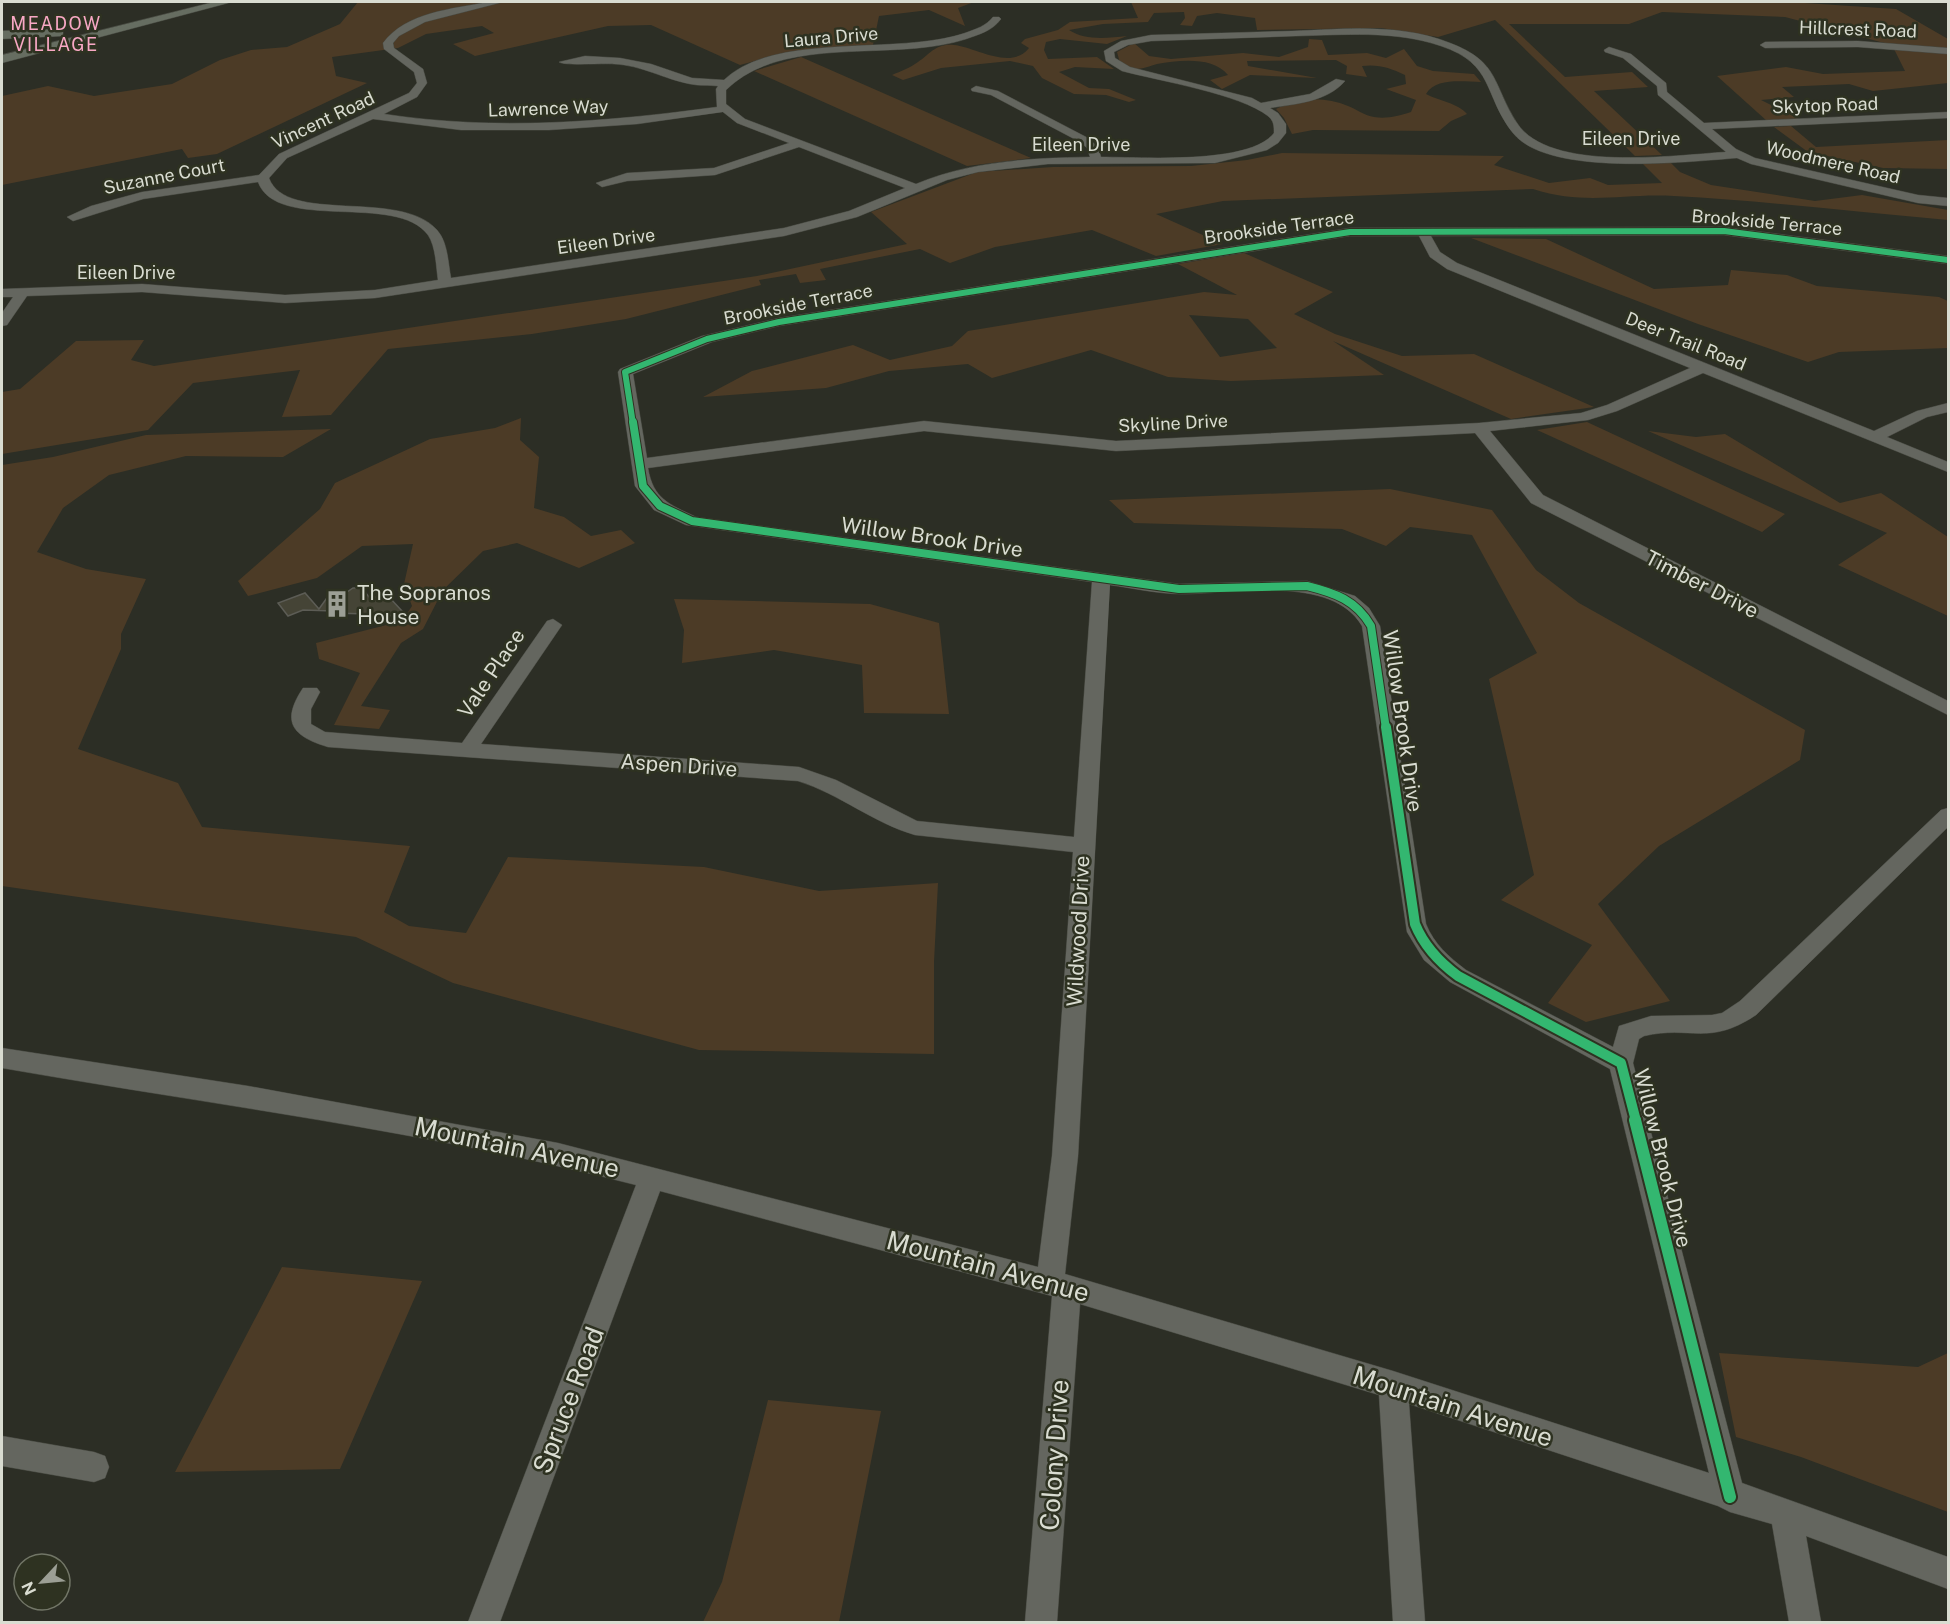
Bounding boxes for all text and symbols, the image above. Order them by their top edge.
district label: MEADOW VILLAGE [10,13,102,55]
street label: Hillcrest Road [1799,16,1917,42]
street label: Laura Drive [783,22,879,52]
street label: Vincent Road [268,87,378,153]
street label: Skytop Road [1771,93,1879,117]
street label: Lawrence Way [487,95,609,121]
street label: Eileen Drive [1582,128,1680,149]
street label: Eileen Drive [1032,134,1130,155]
street label: Woodmere Road [1764,136,1902,188]
street label: Suzanne Court [101,154,227,198]
street label: Brookside Terrace [1691,205,1843,239]
street label: Brookside Terrace [1203,206,1355,248]
street label: Eileen Drive [556,224,656,258]
street label: Eileen Drive [77,262,175,283]
street label: Brookside Terrace [722,279,874,329]
street label: Deer Trail Road [1623,307,1749,375]
street label: Skyline Drive [1118,410,1228,436]
street label: Willow Brook Drive [839,512,1025,562]
street label: Timber Drive [1641,545,1763,623]
place label: The Sopranos House [357,580,491,629]
building icon: The Sopranos House [322,589,352,619]
street label: Vale Place [452,624,530,722]
street label: Willow Brook Drive [1378,628,1428,814]
street label: Aspen Drive [620,748,738,782]
street label: Wildwood Drive [1062,855,1094,1007]
street label: Willow Brook Drive [1629,1066,1697,1250]
street label: Mountain Avenue [412,1110,622,1184]
street label: Mountain Avenue [883,1224,1093,1308]
street label: Spruce Road [526,1322,610,1478]
street label: Mountain Avenue [1349,1359,1557,1453]
street label: Colony Drive [1033,1378,1075,1532]
north arrow [12,1552,72,1612]
text: N [18,1579,40,1598]

